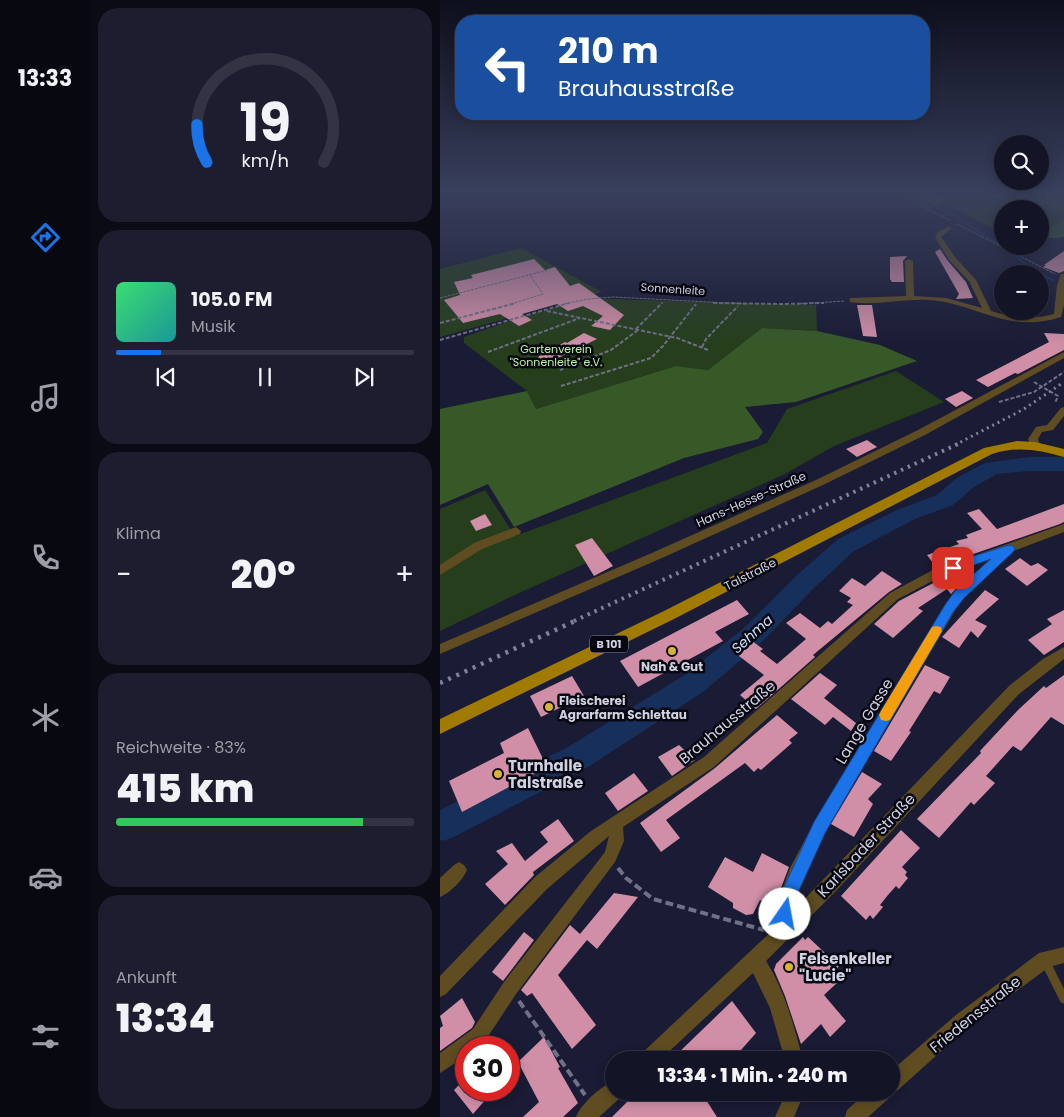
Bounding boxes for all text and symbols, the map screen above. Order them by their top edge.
text: 210 m [558,26,658,75]
icon: left [475,35,540,100]
text: 13:33 [18,63,72,94]
text: Brauhausstraße [558,73,734,104]
text: 19 [239,86,291,159]
map controls [994,135,1049,320]
button: search [994,135,1049,190]
text: km/h [241,148,289,173]
button: + [994,200,1049,255]
icon: directions [28,220,63,255]
button: − [994,265,1049,320]
street label: Sonnenleite [640,279,706,299]
text: 105.0 FM [191,286,273,313]
text: Musik [191,315,236,338]
park label: Gartenverein "Sonnenleite" e.V. [510,341,602,370]
icon: previous [152,363,180,391]
icon: pause [251,363,279,391]
icon: next [350,363,378,391]
icon: music [28,380,63,415]
street label: Hans-Hesse-Straße [693,467,809,531]
text: Klima [116,522,161,545]
icon: phone [28,540,63,575]
pin [932,547,974,589]
text: 20° [231,548,296,601]
street label: Talstraße [721,554,779,594]
icon: arrive [939,554,967,582]
text: − [116,555,131,594]
text: + [395,555,414,594]
water label: Sehma [727,610,778,658]
road number: B 101 [590,636,628,652]
marker: Nah & Gut [666,645,678,657]
place label: Nah & Gut [641,658,703,675]
street label: Lange Gasse [830,674,898,768]
street label: Brauhausstraße [674,675,780,769]
place label: Fleischerei Agrarfarm Schlettau [559,692,687,723]
icon: climate [28,700,63,735]
marker: Fleischerei Agrarfarm Schlettau [543,701,555,713]
text: Reichweite · 83% [116,736,246,759]
place label: Turnhalle Talstraße [508,755,583,793]
text: 415 km [116,762,254,815]
marker: Turnhalle Talstraße [492,768,504,780]
street label: Karlsbader Straße [812,788,920,902]
icon: car [28,860,63,895]
position arrow [758,887,810,939]
place label: Felsenkeller "Lucie" [799,948,892,986]
marker: Felsenkeller "Lucie" [783,961,795,973]
text: Ankunft [116,966,177,989]
street label: Friedensstraße [925,971,1025,1057]
text: 13:34 [116,992,215,1045]
icon: filters [28,1019,63,1054]
speed limit sign: 30 [455,1036,520,1101]
text: 13:34 · 1 Min. · 240 m [658,1062,847,1089]

